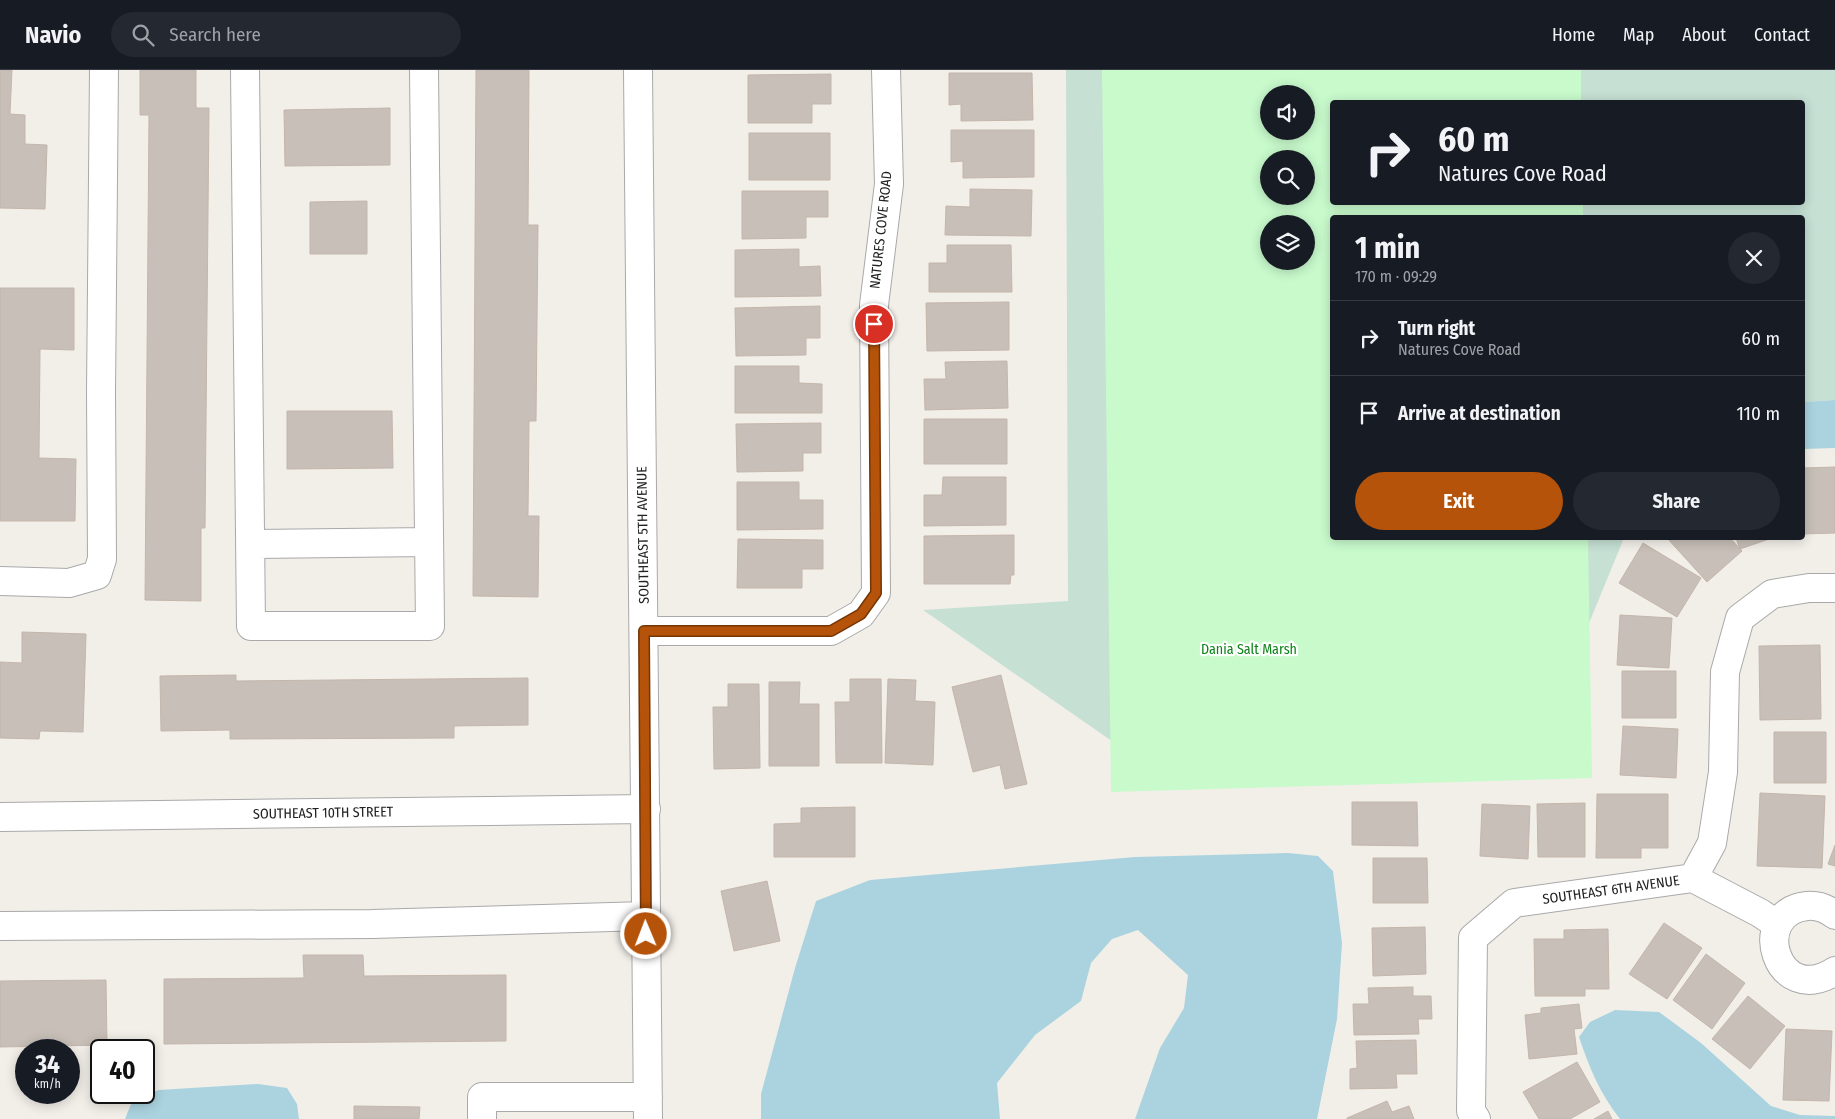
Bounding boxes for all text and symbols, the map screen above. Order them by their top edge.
search box [111,12,461,57]
text: Navio [25,21,81,49]
icon: search [129,21,157,49]
text: Search here [169,23,261,46]
text: Home [1552,24,1595,46]
text: Map [1623,24,1654,46]
text: About [1682,24,1726,46]
text: Contact [1754,24,1810,46]
map controls [1260,85,1315,270]
button: sound [1260,85,1315,140]
text: 60 m [1438,118,1509,160]
icon: right [1355,120,1420,185]
button: search [1260,150,1315,205]
text: Natures Cove Road [1438,160,1607,187]
street label: NATURES COVE ROAD [866,170,896,290]
button: layers [1260,215,1315,270]
text: 1 min [1355,230,1420,266]
button: close [1728,232,1780,284]
text: 170 m · 09:29 [1355,267,1437,286]
pin [853,303,895,345]
icon: arrive [860,310,888,338]
text: Turn right [1398,317,1475,340]
icon: right [1355,324,1383,352]
text: 60 m [1742,327,1780,350]
text: Natures Cove Road [1398,340,1521,359]
icon: arrive [1355,399,1383,427]
text: Arrive at destination [1398,402,1561,425]
text: 110 m [1736,402,1780,425]
street label: SOUTHEAST 5TH AVENUE [633,466,653,604]
button: Exit [1355,472,1563,530]
button: Share [1573,472,1780,530]
park label: Dania Salt Marsh [1201,641,1297,658]
street label: SOUTHEAST 10TH STREET [253,803,394,823]
street label: SOUTHEAST 6TH AVENUE [1542,872,1681,908]
position arrow [619,907,671,959]
speed limit sign: 40 [90,1039,155,1104]
text: 34 [35,1050,60,1080]
text: km/h [34,1077,61,1091]

